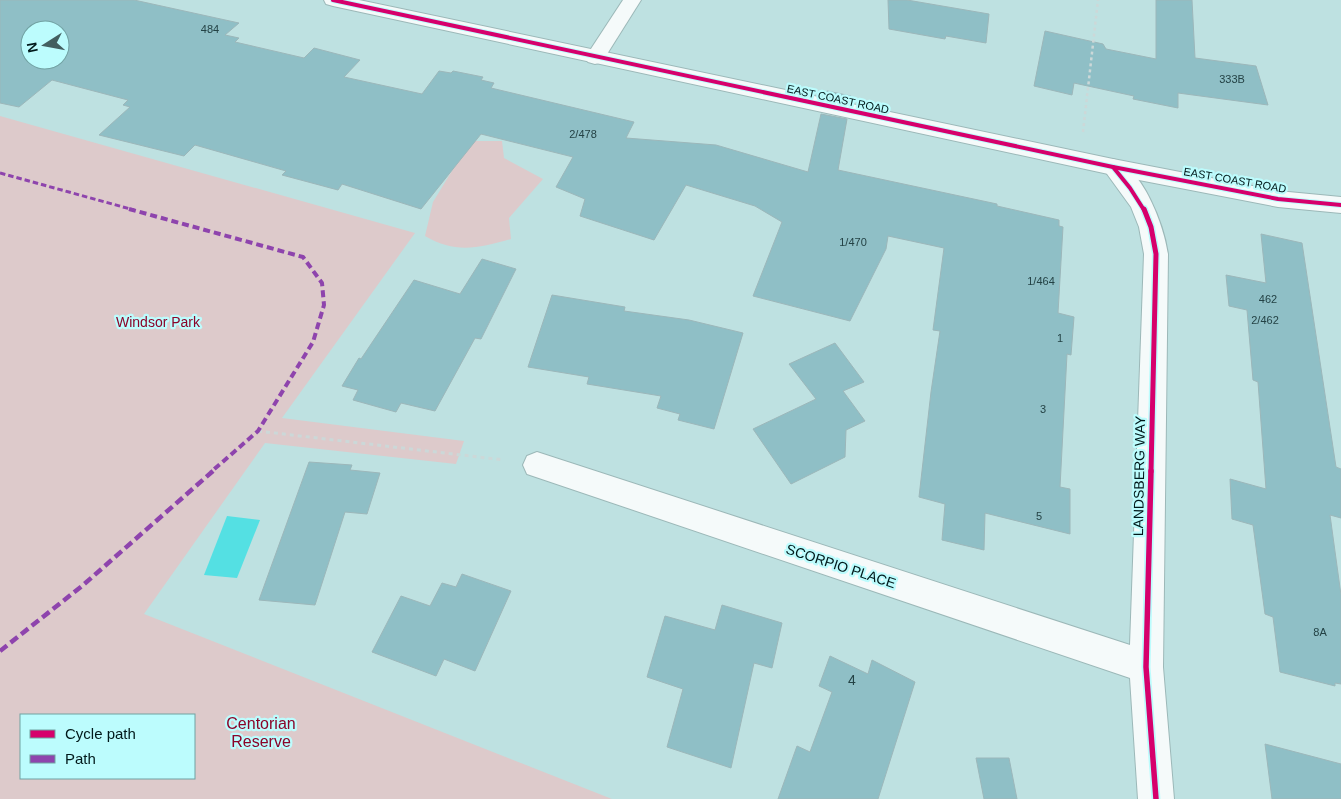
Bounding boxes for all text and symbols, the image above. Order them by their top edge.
north arrow [20,20,70,70]
house number: 484 [201,23,219,35]
text: N [23,41,41,54]
house number: 333B [1219,73,1245,85]
street label: EAST COAST ROAD [786,82,890,116]
house number: 2/478 [569,128,597,140]
street label: EAST COAST ROAD [1183,165,1287,195]
house number: 1/470 [839,236,867,248]
house number: 1/464 [1027,275,1055,287]
house number: 462 [1259,293,1277,305]
park label: Windsor Park [116,314,201,330]
house number: 2/462 [1251,314,1279,326]
house number: 1 [1057,332,1063,344]
house number: 3 [1040,403,1046,415]
street label: LANDSBERG WAY [1130,415,1148,536]
house number: 5 [1036,510,1042,522]
street label: SCORPIO PLACE [784,541,898,591]
house number: 8A [1313,626,1327,638]
house number: 4 [848,672,856,688]
legend [20,714,195,779]
park label: Centorian Reserve [226,715,296,750]
text: Cycle path [65,725,136,742]
text: Path [65,750,96,767]

